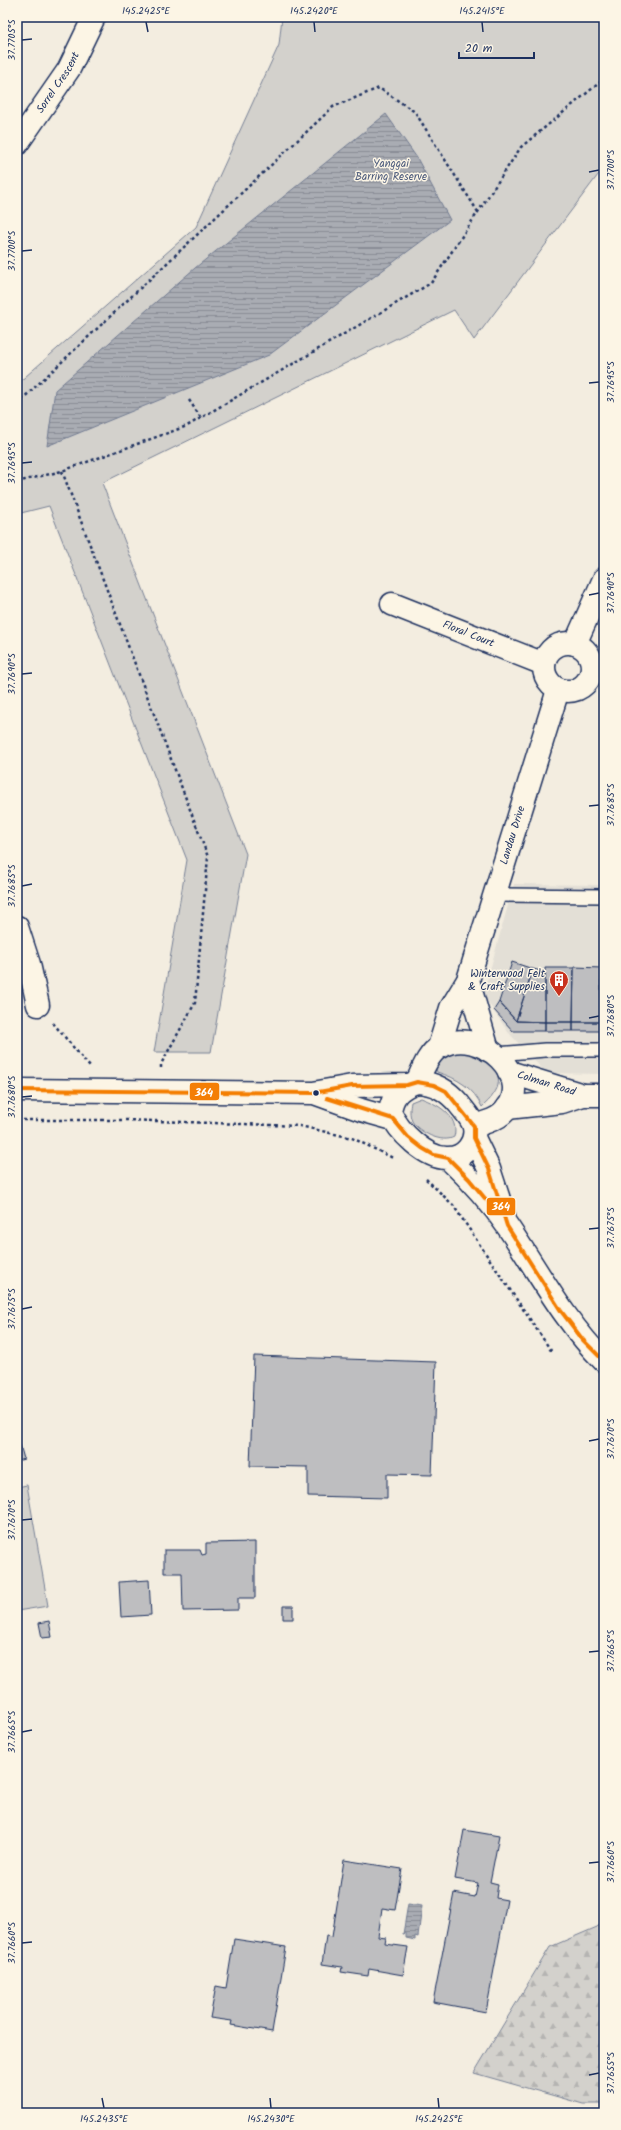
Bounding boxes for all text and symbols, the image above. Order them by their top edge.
text: 145.2425°E [122,3,171,19]
text: 145.2420°E [290,3,339,19]
text: 145.2415°E [459,3,506,19]
text: 37.7705°S [4,19,20,60]
scale bar [459,34,534,60]
text: 20 m [465,39,493,58]
street label: Sorrel Crescent [32,48,85,117]
text: 37.7700°S [603,149,619,190]
park label: Yanggai Barring Reserve [355,155,427,186]
text: 37.7700°S [4,230,20,271]
text: 37.7695°S [603,360,619,403]
text: 37.7695°S [4,441,20,484]
text: 37.7690°S [603,572,619,614]
street label: Floral Court [440,616,497,653]
text: 37.7690°S [4,653,20,695]
text: 37.7685°S [603,783,619,826]
street label: Landau Drive [495,804,530,867]
text: 37.7685°S [4,864,20,907]
place label: Winterwood Felt & Craft Supplies [468,965,546,996]
building icon: Winterwood Felt & Craft Supplies [548,969,570,997]
text: 37.7680°S [603,994,619,1037]
street label: Colman Road [515,1066,578,1101]
text: 37.7680°S [4,1075,20,1118]
line badge: 364 [189,1082,220,1101]
text: 364 [194,1084,213,1102]
unlabelled marker [311,1088,321,1098]
line badge: 364 [486,1197,516,1216]
text: 364 [491,1198,510,1216]
text: 37.7675°S [603,1207,619,1249]
text: 37.7675°S [4,1288,20,1330]
text: 37.7670°S [603,1418,619,1460]
text: 37.7670°S [4,1499,20,1541]
text: 37.7665°S [603,1629,619,1672]
text: 37.7665°S [4,1710,20,1753]
text: 37.7660°S [603,1840,619,1883]
text: 37.7660°S [4,1921,20,1964]
text: 37.7655°S [603,2051,619,2094]
text: 145.2435°E [80,2111,129,2127]
text: 145.2430°E [247,2111,296,2127]
text: 145.2425°E [415,2111,464,2127]

